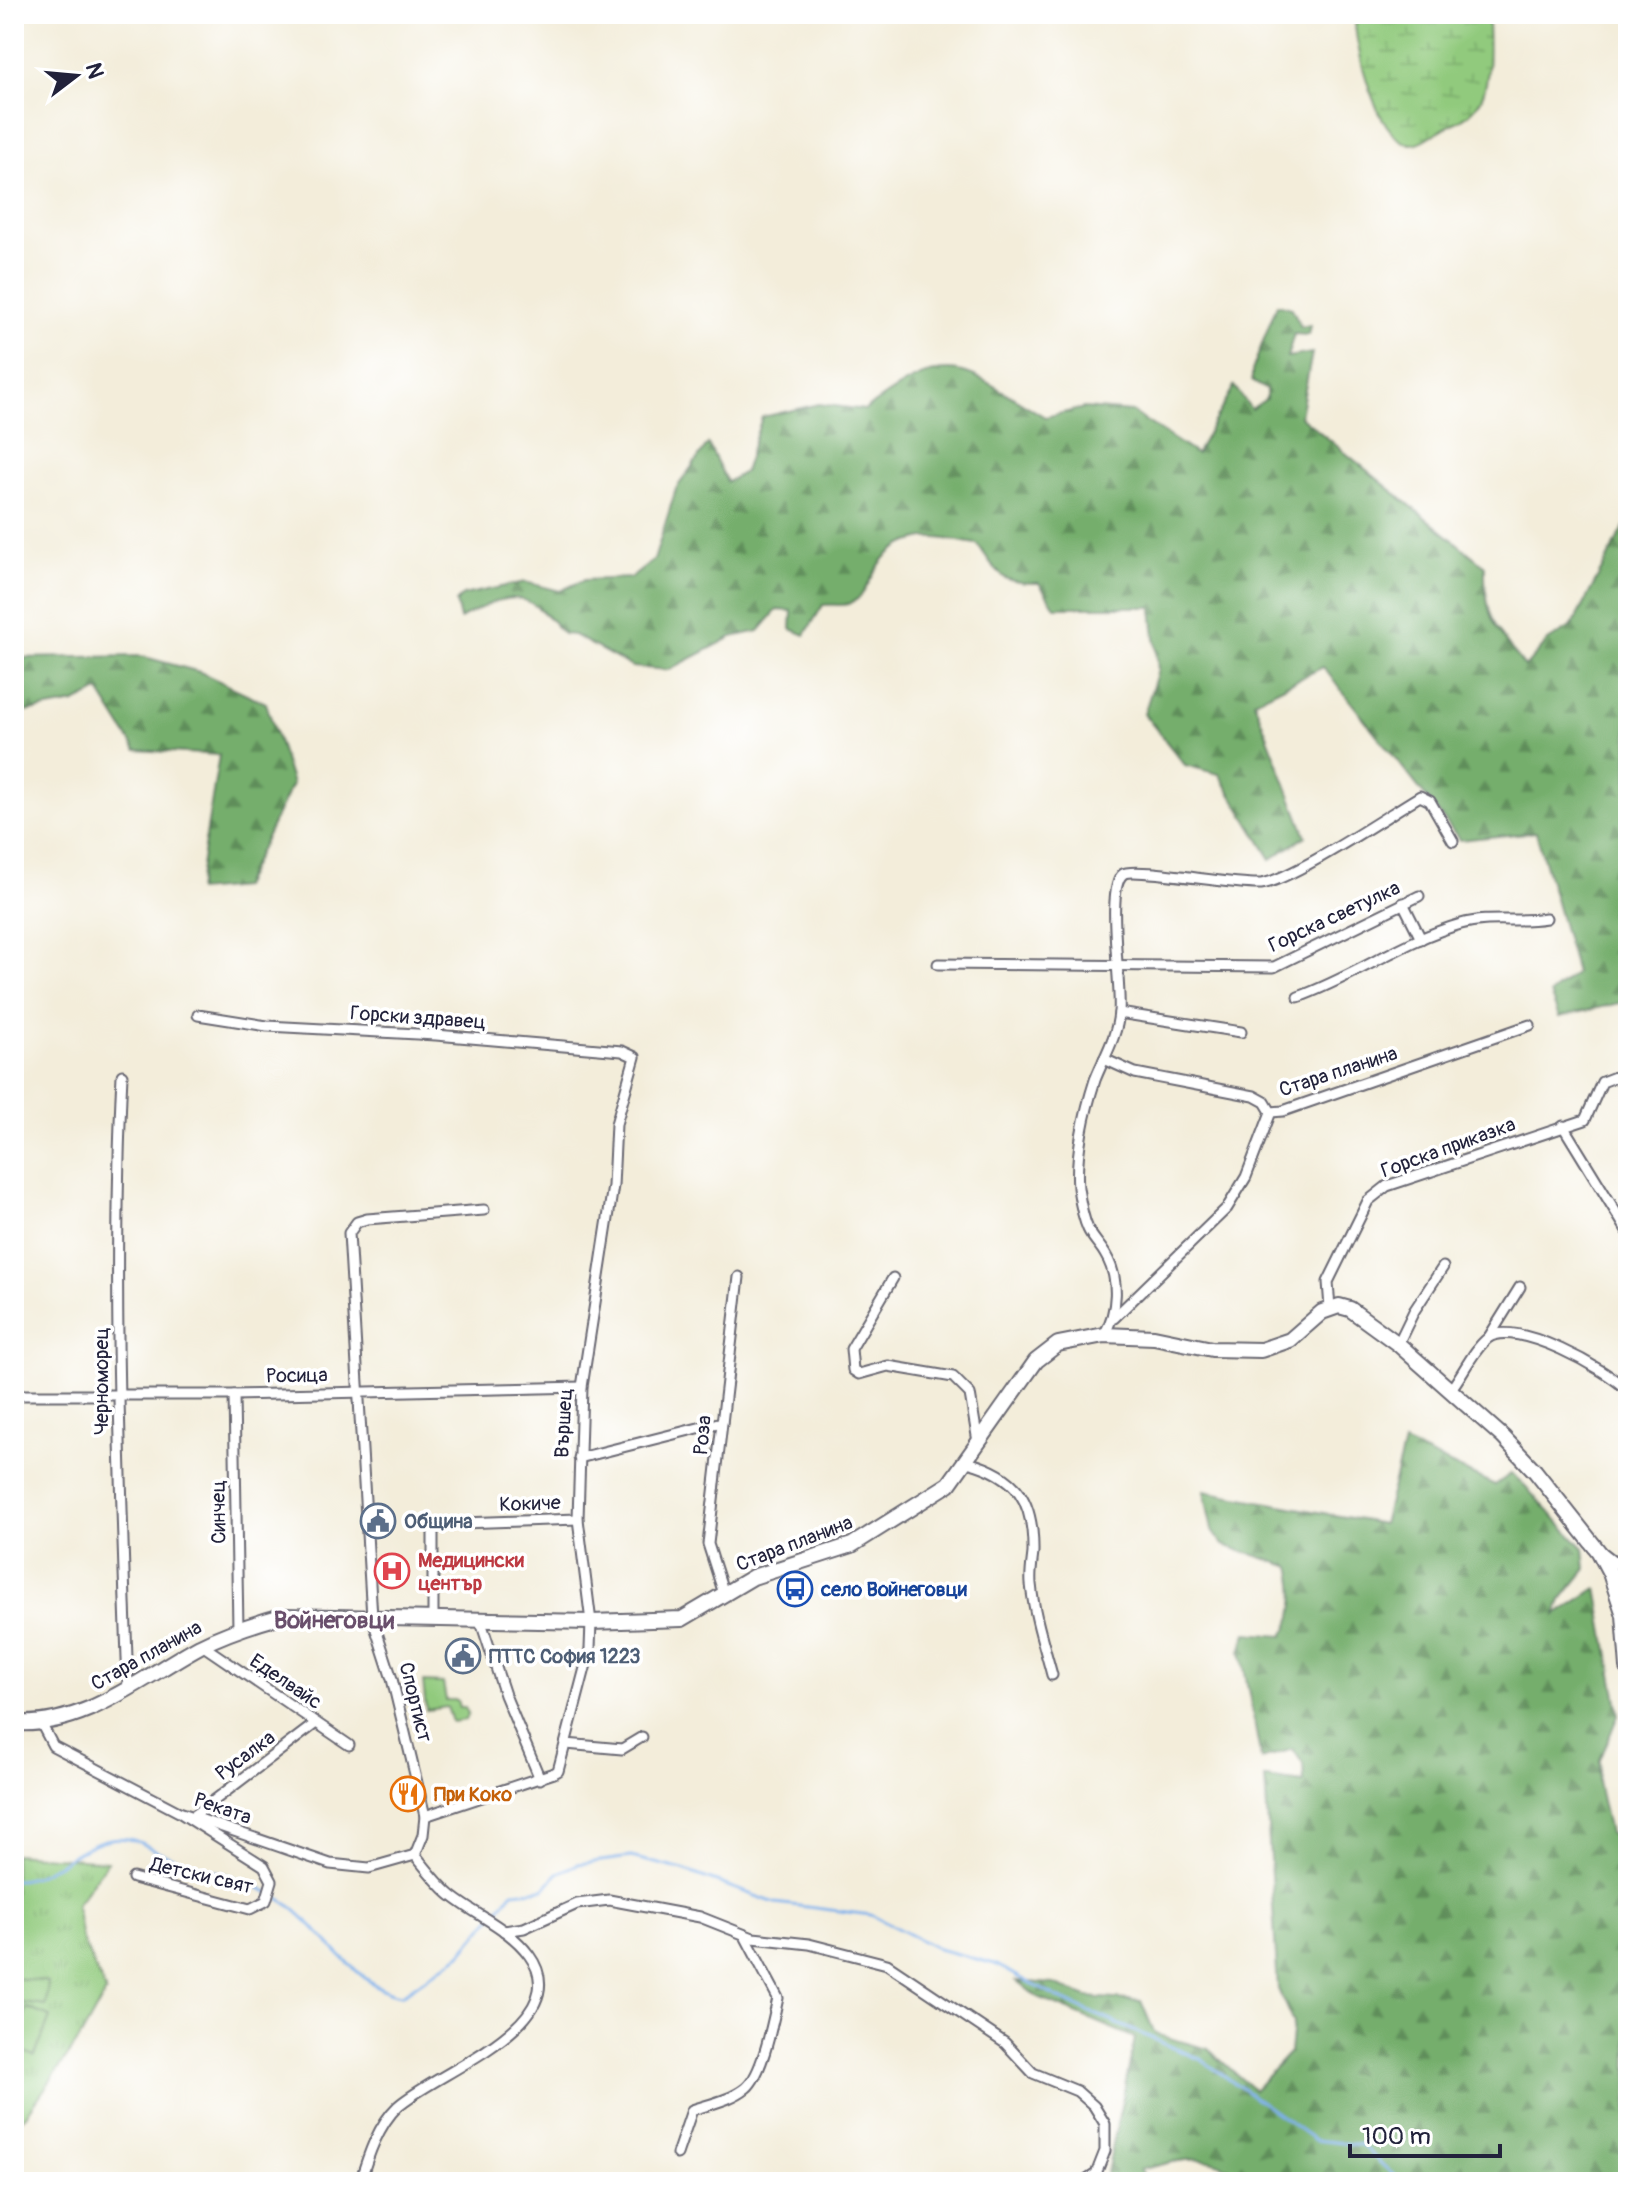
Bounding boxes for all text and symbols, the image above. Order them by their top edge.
north arrow [36,36,116,116]
text: N [79,60,110,82]
street label: Горска светулка [1264,875,1404,958]
street label: Горски здравец [349,1000,487,1035]
street label: Стара планина [1276,1041,1400,1102]
street label: Горска приказка [1378,1112,1519,1183]
street label: Черноморец [89,1327,114,1435]
street label: Росица [266,1362,328,1389]
street label: Вършец [549,1388,578,1458]
street label: Роза [688,1414,717,1456]
street label: Синчец [205,1480,232,1544]
street label: Кокиче [499,1490,561,1517]
public building icon: Община [359,1502,397,1540]
place label: Община [404,1509,473,1534]
street label: Стара планина [732,1510,856,1577]
place label: Медицински център [418,1548,524,1596]
hospital icon: Медицински център [373,1552,411,1590]
bus stop icon: село Войнеговци [776,1570,814,1608]
place label: село Войнеговци [820,1577,967,1602]
district label: Войнеговци [274,1606,395,1635]
street label: Стара планина [86,1615,206,1696]
public building icon: ПТТС София 1223 [444,1637,482,1675]
place label: ПТТС София 1223 [489,1644,640,1669]
street label: Еделвайс [245,1648,327,1715]
street label: Спортист [394,1660,437,1745]
street label: Русалка [211,1725,280,1786]
restaurant icon: При Коко [389,1775,427,1813]
place label: При Коко [434,1782,512,1807]
street label: Реката [191,1787,255,1830]
street label: Детски свят [147,1851,256,1899]
scale bar [1350,2108,1500,2158]
text: 100 m [1362,2122,1431,2151]

